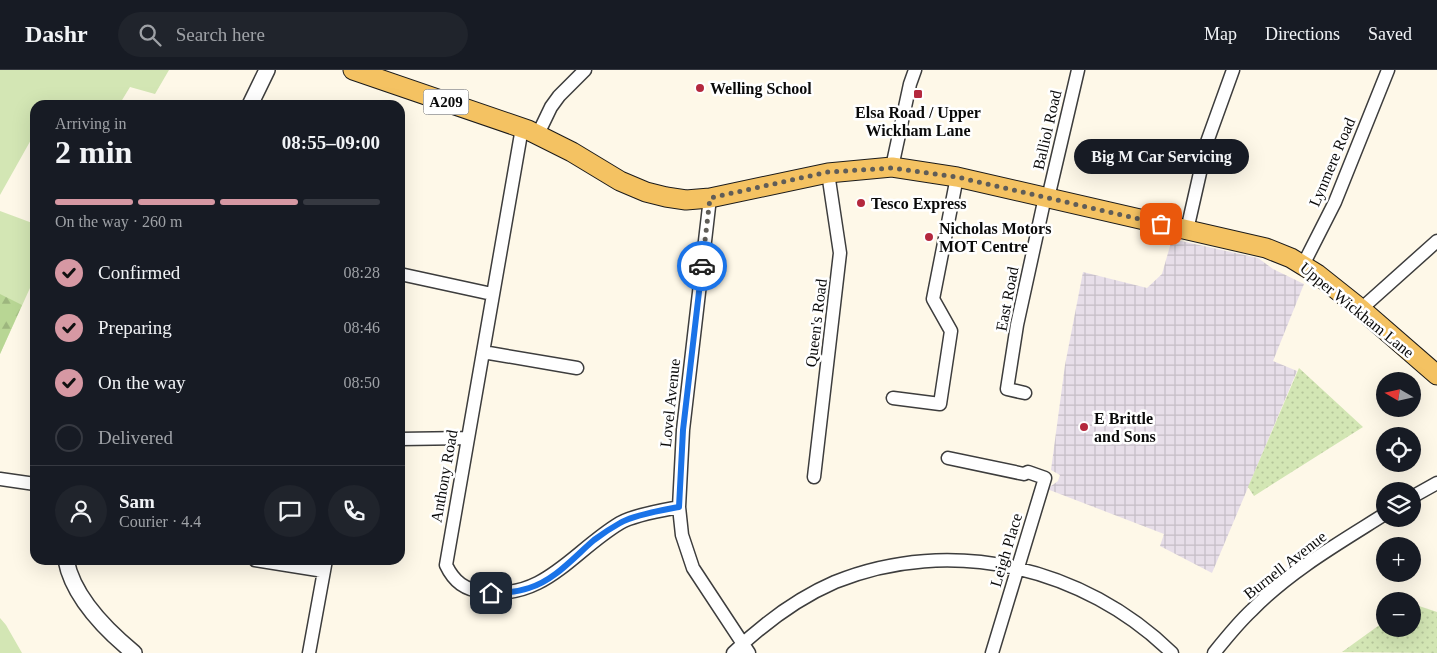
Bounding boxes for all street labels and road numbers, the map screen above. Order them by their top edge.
street label: Balliol Road [1030,88,1064,172]
road number: A209 [424,90,468,114]
street label: Lynmere Road [1306,115,1359,209]
street label: Upper Wickham Lane [1296,259,1417,362]
street label: East Road [992,265,1022,333]
street label: Queen's Road [802,278,830,368]
street label: Lovel Avenue [657,358,683,448]
street label: Anthony Road [427,428,461,524]
street label: Leigh Place [987,511,1026,589]
street label: Burnell Avenue [1240,528,1330,602]

